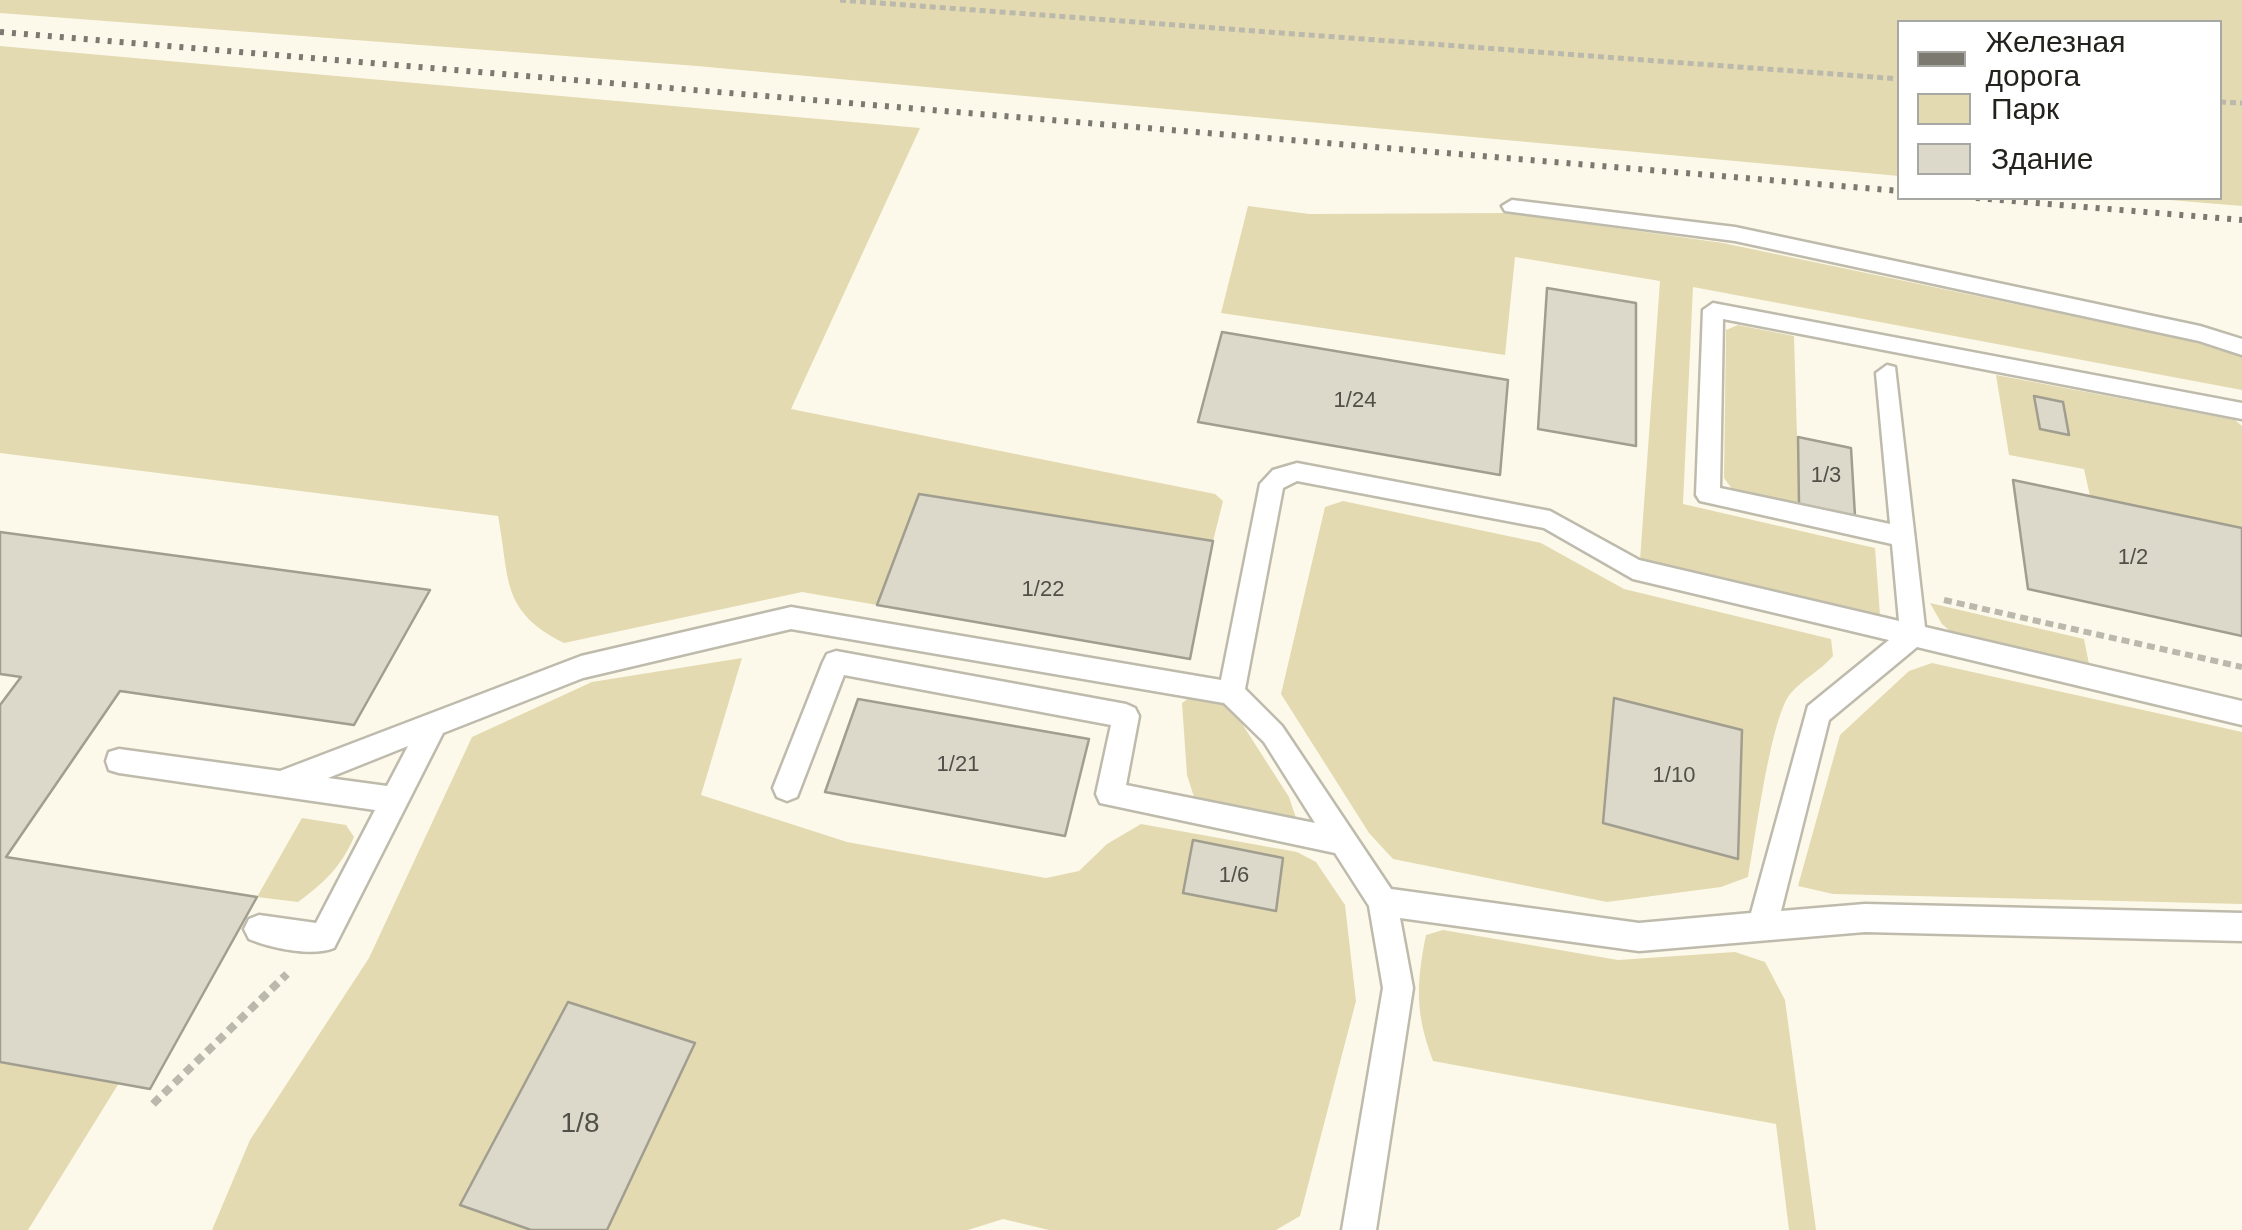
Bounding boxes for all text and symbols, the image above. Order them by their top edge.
legend [1897,20,2222,200]
text: Железная дорога [1986,25,2125,92]
text: Парк [1991,92,2059,125]
text: Здание [1991,142,2093,175]
house number: 1/24 [1334,388,1376,414]
house number: 1/3 [1811,463,1841,489]
house number: 1/2 [2118,545,2148,571]
house number: 1/22 [1022,577,1064,603]
house number: 1/21 [937,752,979,778]
house number: 1/10 [1653,763,1695,789]
house number: 1/6 [1219,863,1249,889]
house number: 1/8 [561,1107,599,1141]

